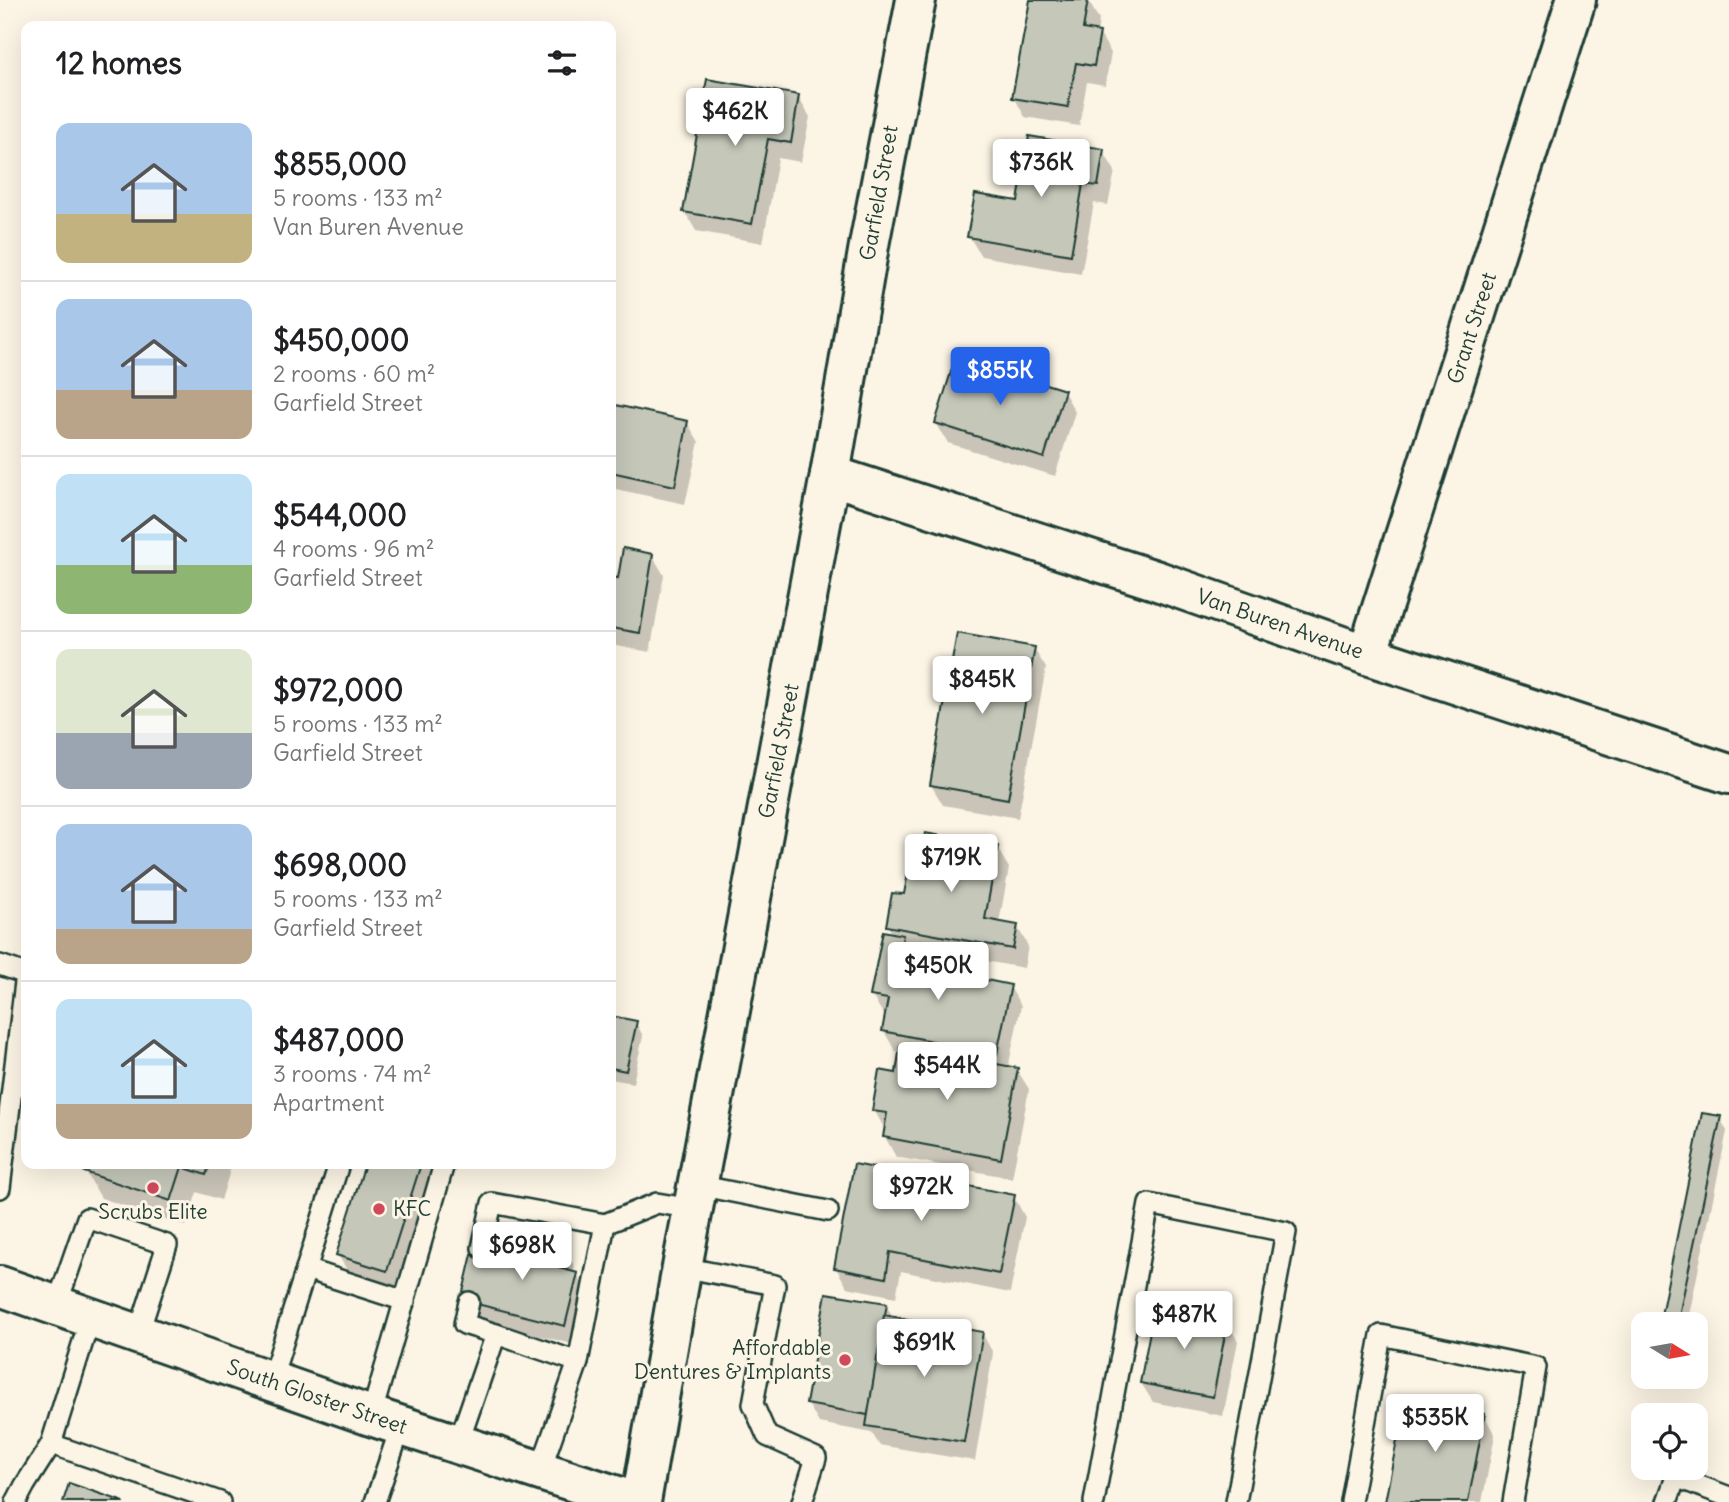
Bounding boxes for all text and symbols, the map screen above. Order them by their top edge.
text: 12 homes [56,44,182,82]
icon: filters [543,44,581,82]
pin: $462K [686,88,784,148]
text: $462K [702,96,768,125]
street label: Garfield Street [853,123,904,263]
pin: $736K [992,140,1090,199]
text: $855,000 [273,145,407,183]
text: $736K [1009,147,1073,176]
icon: home [112,151,196,235]
text: 5 rooms · 133 m² [273,183,443,212]
text: Van Buren Avenue [273,212,464,241]
street label: Grant Street [1441,269,1502,387]
text: $450,000 [273,321,409,359]
icon: home [112,327,196,411]
pin: $855K [951,348,1049,407]
text: $855K [967,355,1033,384]
text: 2 rooms · 60 m² [273,359,435,388]
text: Garfield Street [273,388,423,417]
text: $544,000 [273,496,407,534]
icon: home [112,502,196,586]
text: 4 rooms · 96 m² [273,534,434,563]
text: Garfield Street [273,563,423,592]
street label: Van Buren Avenue [1193,582,1367,665]
pin: $845K [933,656,1031,716]
text: $845K [949,664,1015,693]
text: $972,000 [273,671,404,709]
icon: home [112,677,196,761]
street label: Garfield Street [752,681,805,821]
text: 5 rooms · 133 m² [273,709,443,738]
text: Garfield Street [273,738,423,767]
pin: $719K [902,834,1000,894]
text: $719K [921,842,981,871]
text: $698,000 [273,846,407,884]
icon: home [112,852,196,936]
text: 5 rooms · 133 m² [273,884,443,913]
text: Garfield Street [273,913,423,942]
pin: $450K [889,942,987,1002]
text: $450K [904,950,972,979]
text: $487,000 [273,1021,404,1059]
icon: home [112,1027,196,1111]
pin: $544K [898,1042,996,1102]
text: $544K [914,1050,980,1079]
text: 3 rooms · 74 m² [273,1059,432,1088]
text: Apartment [273,1088,385,1117]
pin: $972K [872,1164,970,1223]
text: $972K [889,1171,953,1200]
marker: Scrubs Elite [145,1180,161,1196]
place label: KFC [393,1195,432,1222]
place label: Scrubs Elite [98,1198,208,1225]
marker: KFC [371,1201,387,1217]
pin: $698K [473,1222,571,1282]
text: $698K [489,1230,555,1259]
pin: $487K [1135,1292,1233,1351]
text: $487K [1152,1299,1216,1328]
north arrow [1631,1312,1708,1390]
map controls [1631,1312,1708,1480]
pin: $691K [875,1320,973,1379]
text: $691K [893,1327,955,1356]
place label: Affordable Dentures & Implants [634,1334,831,1385]
marker: Affordable Dentures & Implants [837,1352,853,1368]
street label: South Gloster Street [223,1353,411,1440]
pin: $535K [1386,1394,1484,1454]
text: $535K [1402,1402,1468,1431]
button: locate [1631,1403,1708,1480]

